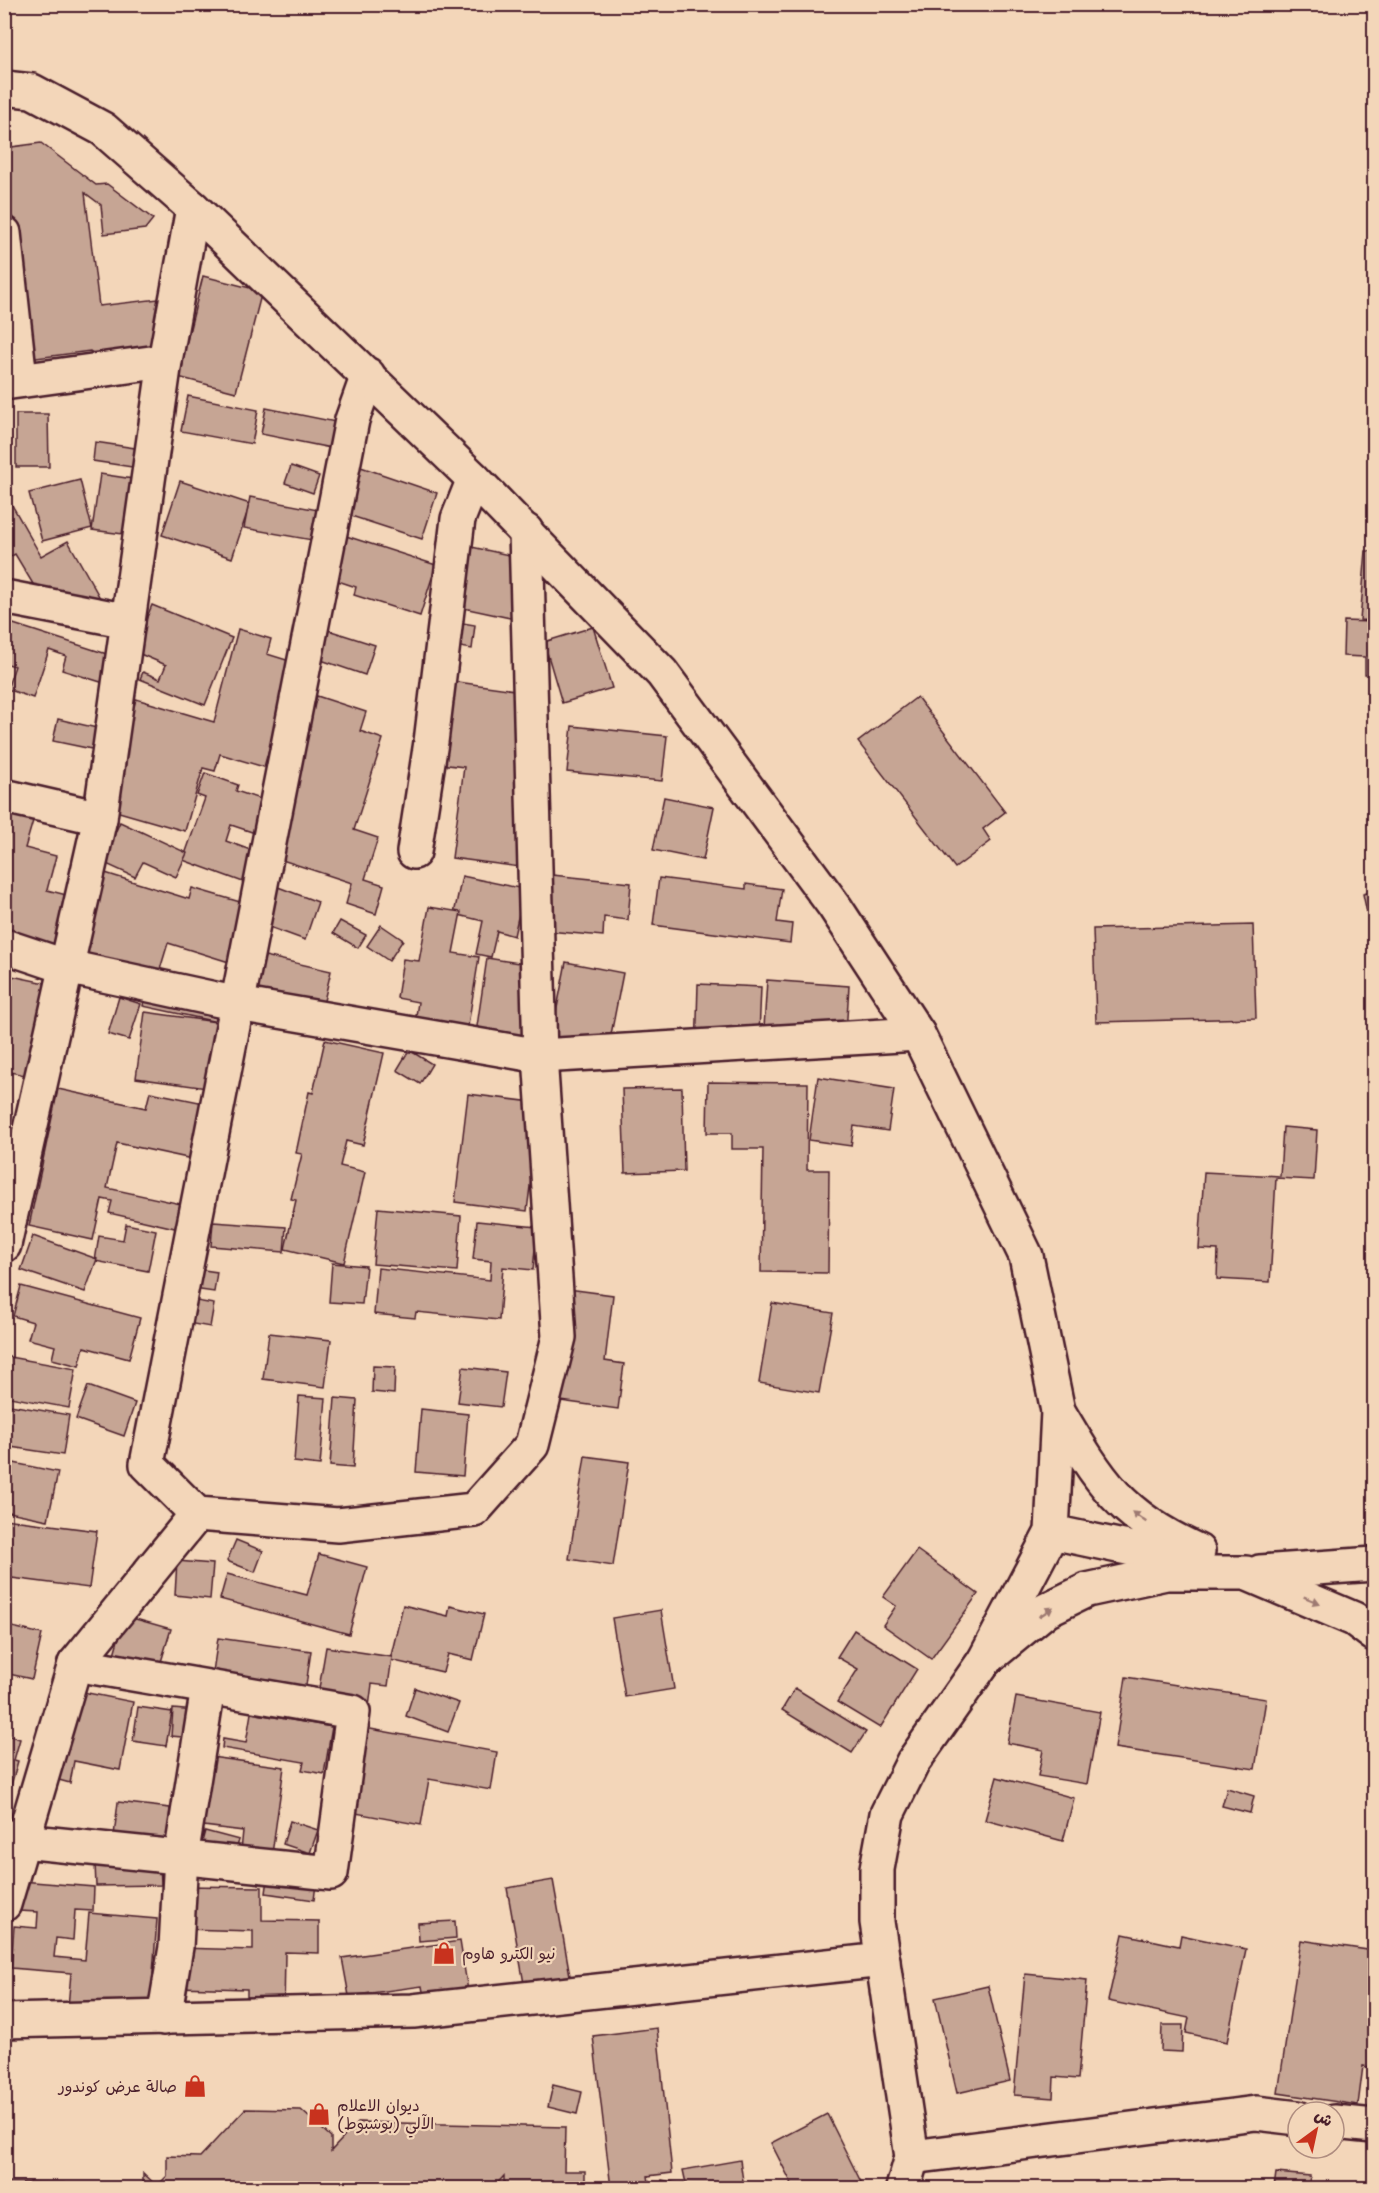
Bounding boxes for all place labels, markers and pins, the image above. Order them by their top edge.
shop icon: نيو الكترو هاوم [431,1940,457,1966]
place label: نيو الكترو هاوم [462,1943,556,1966]
shop icon: صالة عرض كوندور [182,2073,208,2099]
place label: صالة عرض كوندور [57,2076,177,2097]
place label: ديوان الاعلام الآلي (بوشبوط) [337,2095,434,2138]
shop icon: ديوان الاعلام الآلي (بوشبوط) [306,2101,332,2127]

